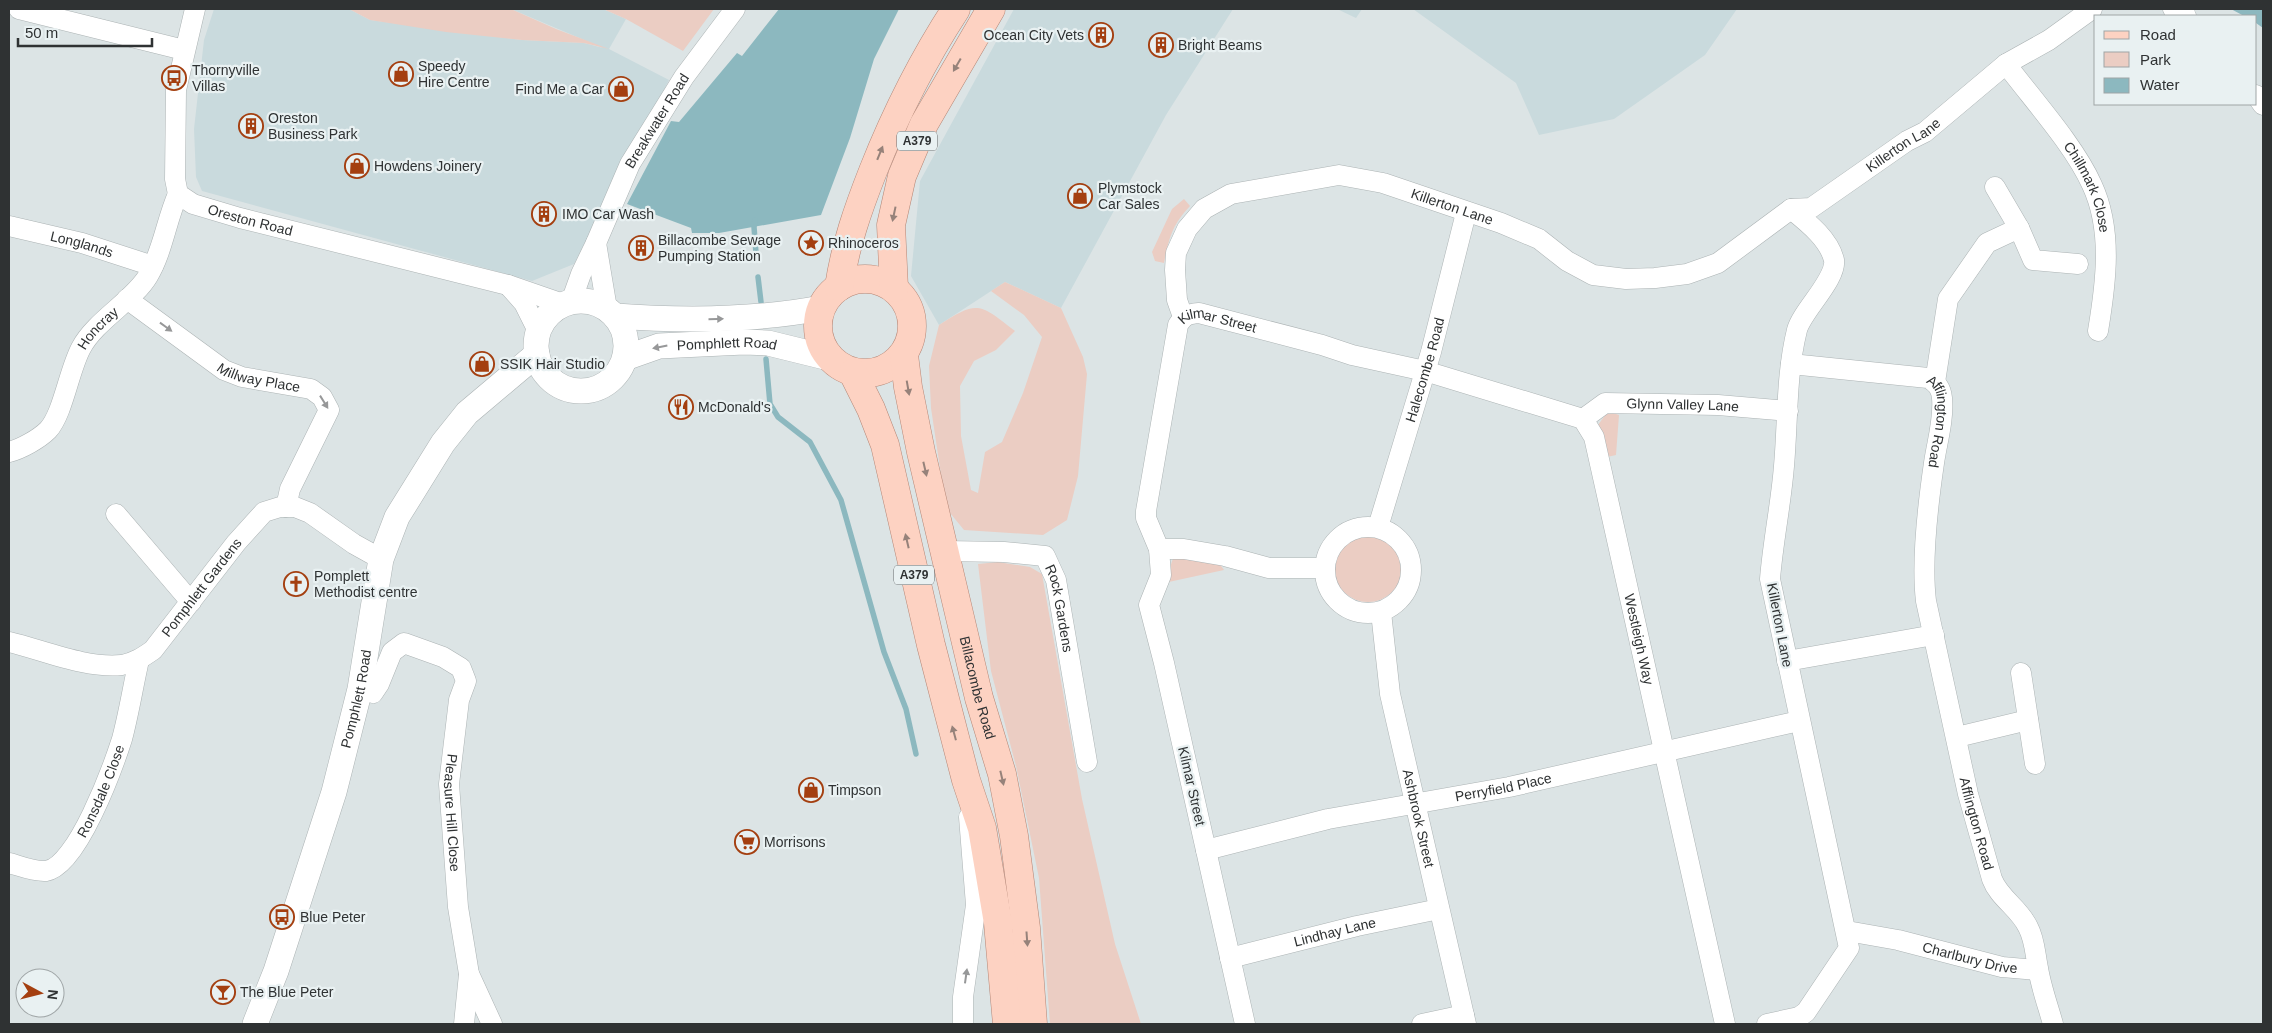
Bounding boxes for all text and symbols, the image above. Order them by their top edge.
scale bar [18,15,151,47]
legend [2094,15,2257,105]
building icon: Ocean City Vets [1088,22,1114,48]
text: 50 m [25,24,58,41]
text: Road [2140,26,2176,43]
place label: Ocean City Vets [984,27,1084,43]
building icon: Bright Beams [1148,32,1174,58]
place label: Bright Beams [1178,37,1262,53]
text: Park [2140,51,2171,68]
place label: Speedy Hire Centre [418,58,490,90]
one-way arrow [953,58,961,73]
shop icon: Speedy Hire Centre [388,61,414,87]
place label: Thornyville Villas [192,62,260,94]
bus stop icon: Thornyville Villas [161,65,187,91]
street label: Breakwater Road [621,71,692,171]
shop icon: Find Me a Car [608,76,634,102]
text: Water [2140,76,2179,93]
place label: Find Me a Car [515,81,604,97]
place label: Oreston Business Park [268,110,358,142]
building icon: Oreston Business Park [238,113,264,139]
street label: Killerton Lane [1863,115,1944,175]
road number: A379 [897,132,937,150]
street label: Chillmark Close [2061,139,2113,234]
one-way arrow [877,146,885,160]
shop icon: Howdens Joinery [344,153,370,179]
place label: Howdens Joinery [374,158,481,174]
place label: Plymstock Car Sales [1098,180,1163,212]
shop icon: Plymstock Car Sales [1067,183,1093,209]
street label: Killerton Lane [1409,185,1495,228]
street label: Oreston Road [206,201,294,239]
building icon: IMO Car Wash [531,201,557,227]
place label: IMO Car Wash [562,206,654,222]
one-way arrow [890,206,898,221]
street label: Longlands [49,228,115,261]
place icon: Rhinoceros [798,230,824,256]
place label: Billacombe Sewage Pumping Station [658,232,781,264]
building icon: Billacombe Sewage Pumping Station [628,235,654,261]
place label: Rhinoceros [828,235,899,251]
street label: Honcray [74,304,121,352]
street label: Kilmar Street [1174,305,1259,336]
one-way arrow [709,314,725,322]
street label: Halecombe Road [1402,316,1447,424]
one-way arrow [159,322,173,332]
street label: Pomphlett Road [676,334,779,353]
one-way arrow [651,343,667,351]
shop icon: SSIK Hair Studio [469,351,495,377]
place label: SSIK Hair Studio [500,356,605,372]
street label: Millway Place [214,360,302,395]
street label: Afflington Road [1924,372,1950,469]
one-way arrow [905,381,913,397]
restaurant icon: McDonald's [668,394,694,420]
one-way arrow [319,395,328,409]
street label: Glynn Valley Lane [1626,395,1740,415]
place label: McDonald's [698,399,771,415]
one-way arrow [921,462,929,477]
one-way arrow [903,533,911,548]
street label: Pomphlett Gardens [158,534,245,640]
street label: Rock Gardens [1042,562,1076,653]
road number: A379 [894,566,934,584]
place label: Pomplett Methodist centre [314,568,418,600]
church icon: Pomplett Methodist centre [283,571,309,597]
street label: Killerton Lane [1764,581,1796,669]
street label: Westleigh Way [1621,592,1657,686]
street label: Billacombe Road [957,635,999,741]
street label: Pomphlett Road [337,648,374,750]
one-way arrow [949,725,957,740]
street label: Ronsdale Close [74,742,128,840]
street label: Kilmar Street [1175,745,1209,827]
street label: Pleasure Hill Close [441,753,463,873]
street label: Ashbrook Street [1400,767,1438,869]
street label: Perryfield Place [1454,770,1553,804]
one-way arrow [998,771,1006,786]
street label: Afflington Road [1957,776,1997,872]
shop icon: Timpson [798,777,824,803]
place label: Timpson [828,782,881,798]
supermarket icon: Morrisons [734,829,760,855]
place label: Morrisons [764,834,825,850]
bus stop icon: Blue Peter [269,904,295,930]
place label: Blue Peter [300,909,366,925]
street label: Lindhay Lane [1292,914,1378,950]
one-way arrow [1023,931,1031,947]
street label: Charlbury Drive [1921,939,2018,976]
one-way arrow [962,967,970,983]
north arrow [15,968,65,1018]
bar icon: The Blue Peter [210,979,236,1005]
place label: The Blue Peter [240,984,334,1000]
text: N [44,989,61,1001]

